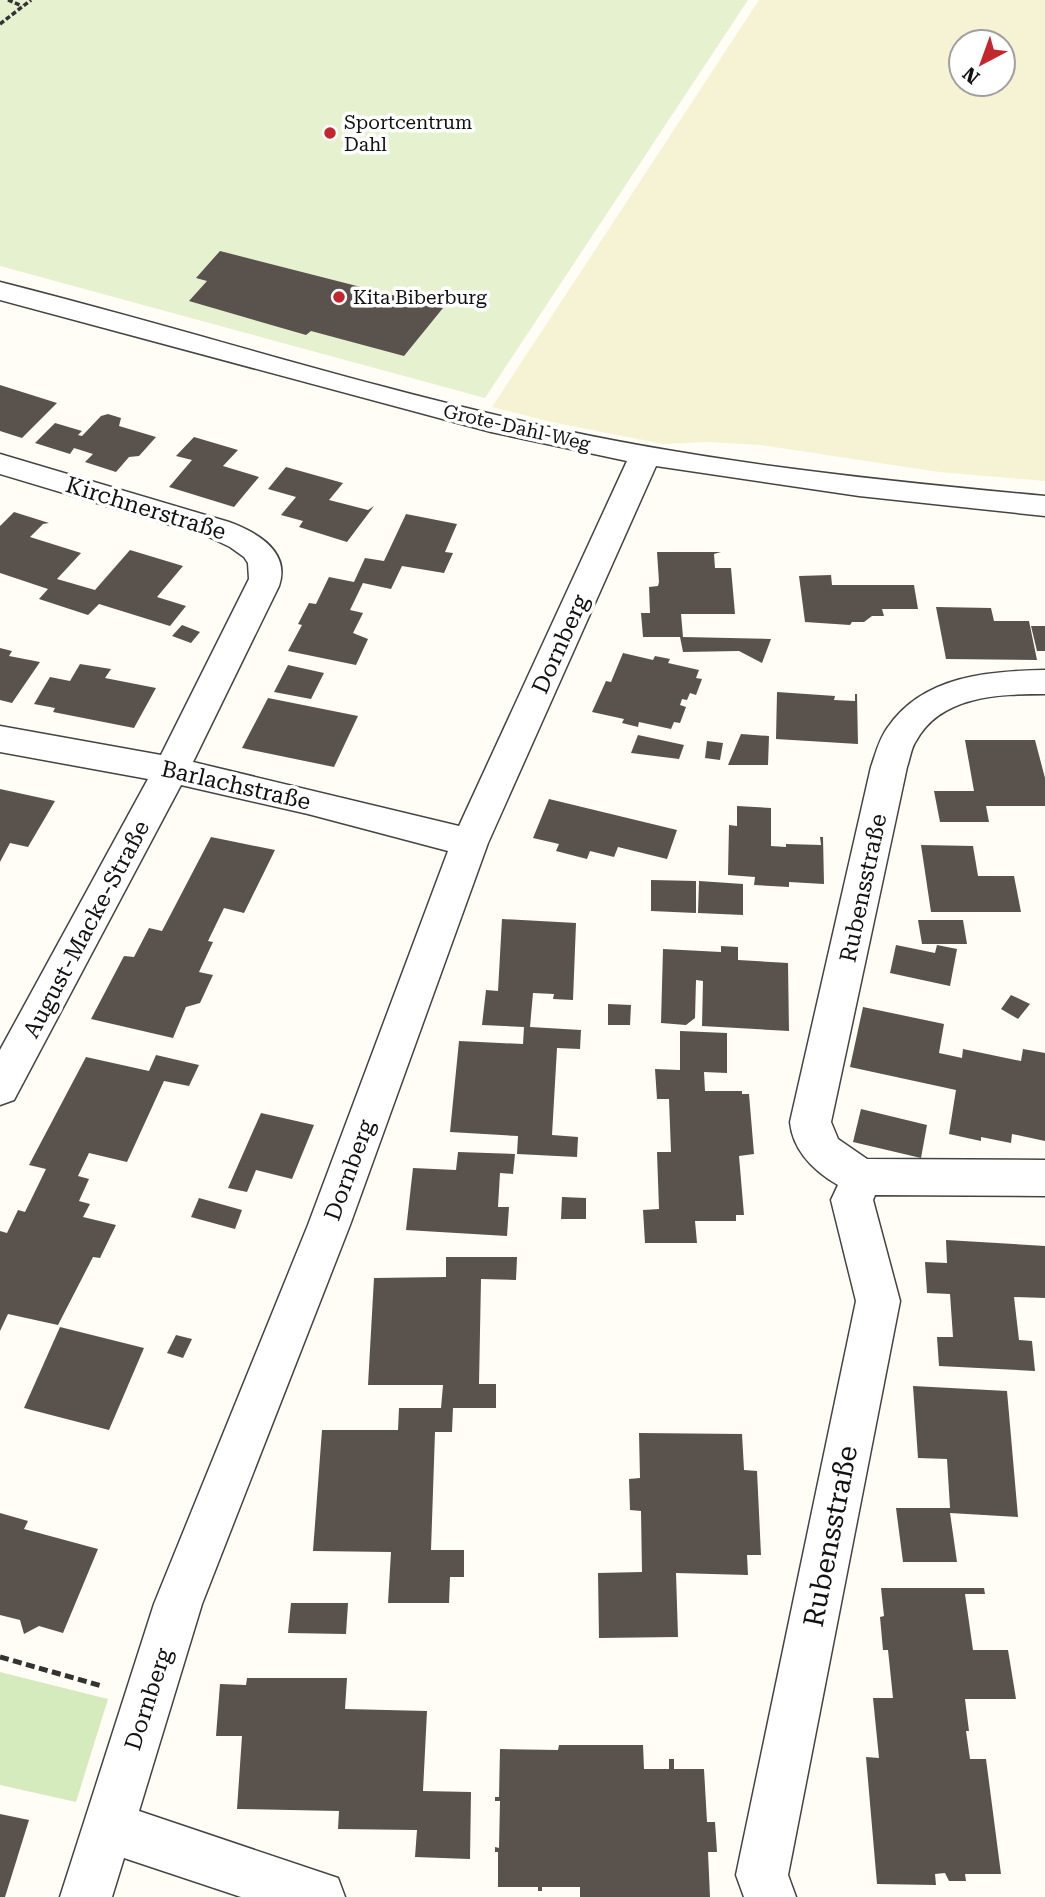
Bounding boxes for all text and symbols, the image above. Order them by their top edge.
north arrow [947,28,1017,98]
text: N [958,62,984,89]
place label: Sportcentrum Dahl [344,111,472,156]
marker: Sportcentrum Dahl [322,125,338,141]
place label: Kita Biberburg [353,286,487,309]
marker: Kita Biberburg [331,289,347,305]
street label: Grote-Dahl-Weg [441,399,593,456]
street label: Kirchnerstraße [62,471,229,546]
street label: Dornberg [527,590,594,698]
street label: Barlachstraße [159,755,313,816]
street label: Rubensstraße [835,811,892,965]
street label: August-Macke-Straße [18,816,155,1042]
street label: Dornberg [319,1116,380,1224]
street label: Rubensstraße [797,1443,864,1630]
street label: Dornberg [119,1645,178,1754]

